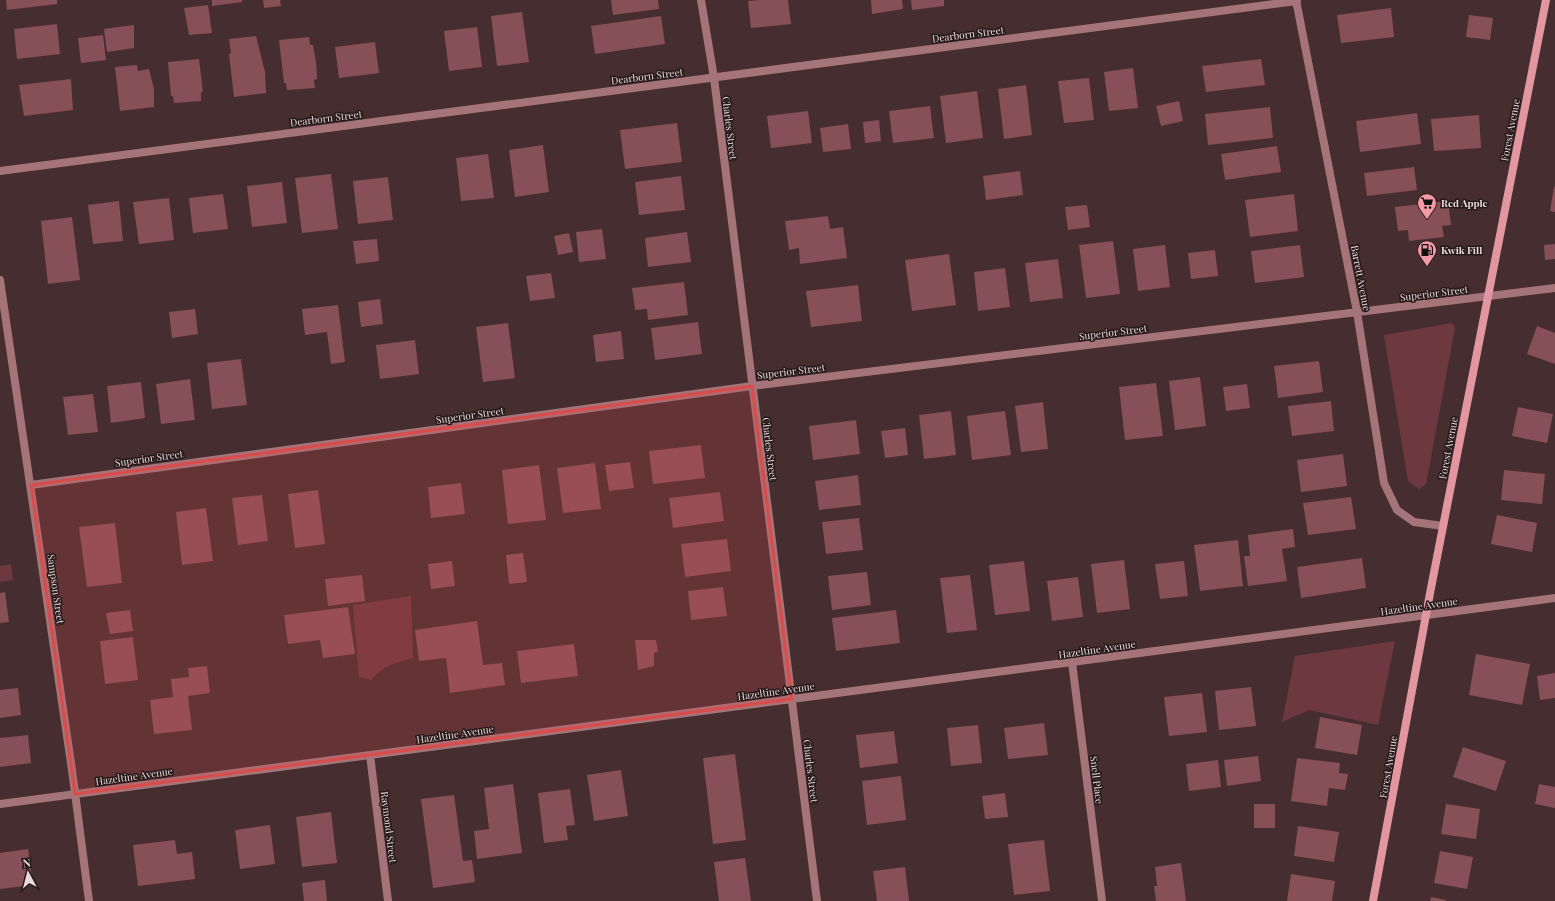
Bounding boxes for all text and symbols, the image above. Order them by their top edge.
street label: Dearborn Street [931,23,1005,45]
street label: Dearborn Street [610,65,684,87]
street label: Charles Street [719,96,741,161]
street label: Forest Avenue [1497,98,1523,162]
street label: Dearborn Street [289,107,363,129]
supermarket icon: Red Apple [1416,192,1438,220]
place label: Red Apple [1441,196,1488,210]
fuel station icon: Kwik Fill [1416,239,1438,267]
place label: Kwik Fill [1441,243,1482,257]
street label: Barrett Avenue [1348,244,1374,312]
street label: Superior Street [1399,282,1469,304]
street label: Superior Street [1078,321,1148,343]
street label: Superior Street [756,360,826,382]
street label: Superior Street [435,403,505,427]
street label: Forest Avenue [1435,416,1461,480]
street label: Charles Street [759,417,781,482]
street label: Superior Street [114,446,184,470]
street label: Sampson Street [44,553,68,625]
street label: Hazeltine Avenue [1379,594,1459,618]
street label: Hazeltine Avenue [1057,637,1137,661]
street label: Hazeltine Avenue [736,679,816,703]
street label: Hazeltine Avenue [415,722,495,746]
street label: Forest Avenue [1376,735,1400,799]
street label: Charles Street [800,739,822,804]
street label: Snell Place [1087,755,1107,805]
street label: Hazeltine Avenue [94,764,174,788]
street label: Raymond Street [378,790,400,864]
north arrow [8,853,48,893]
text: N [22,855,32,871]

